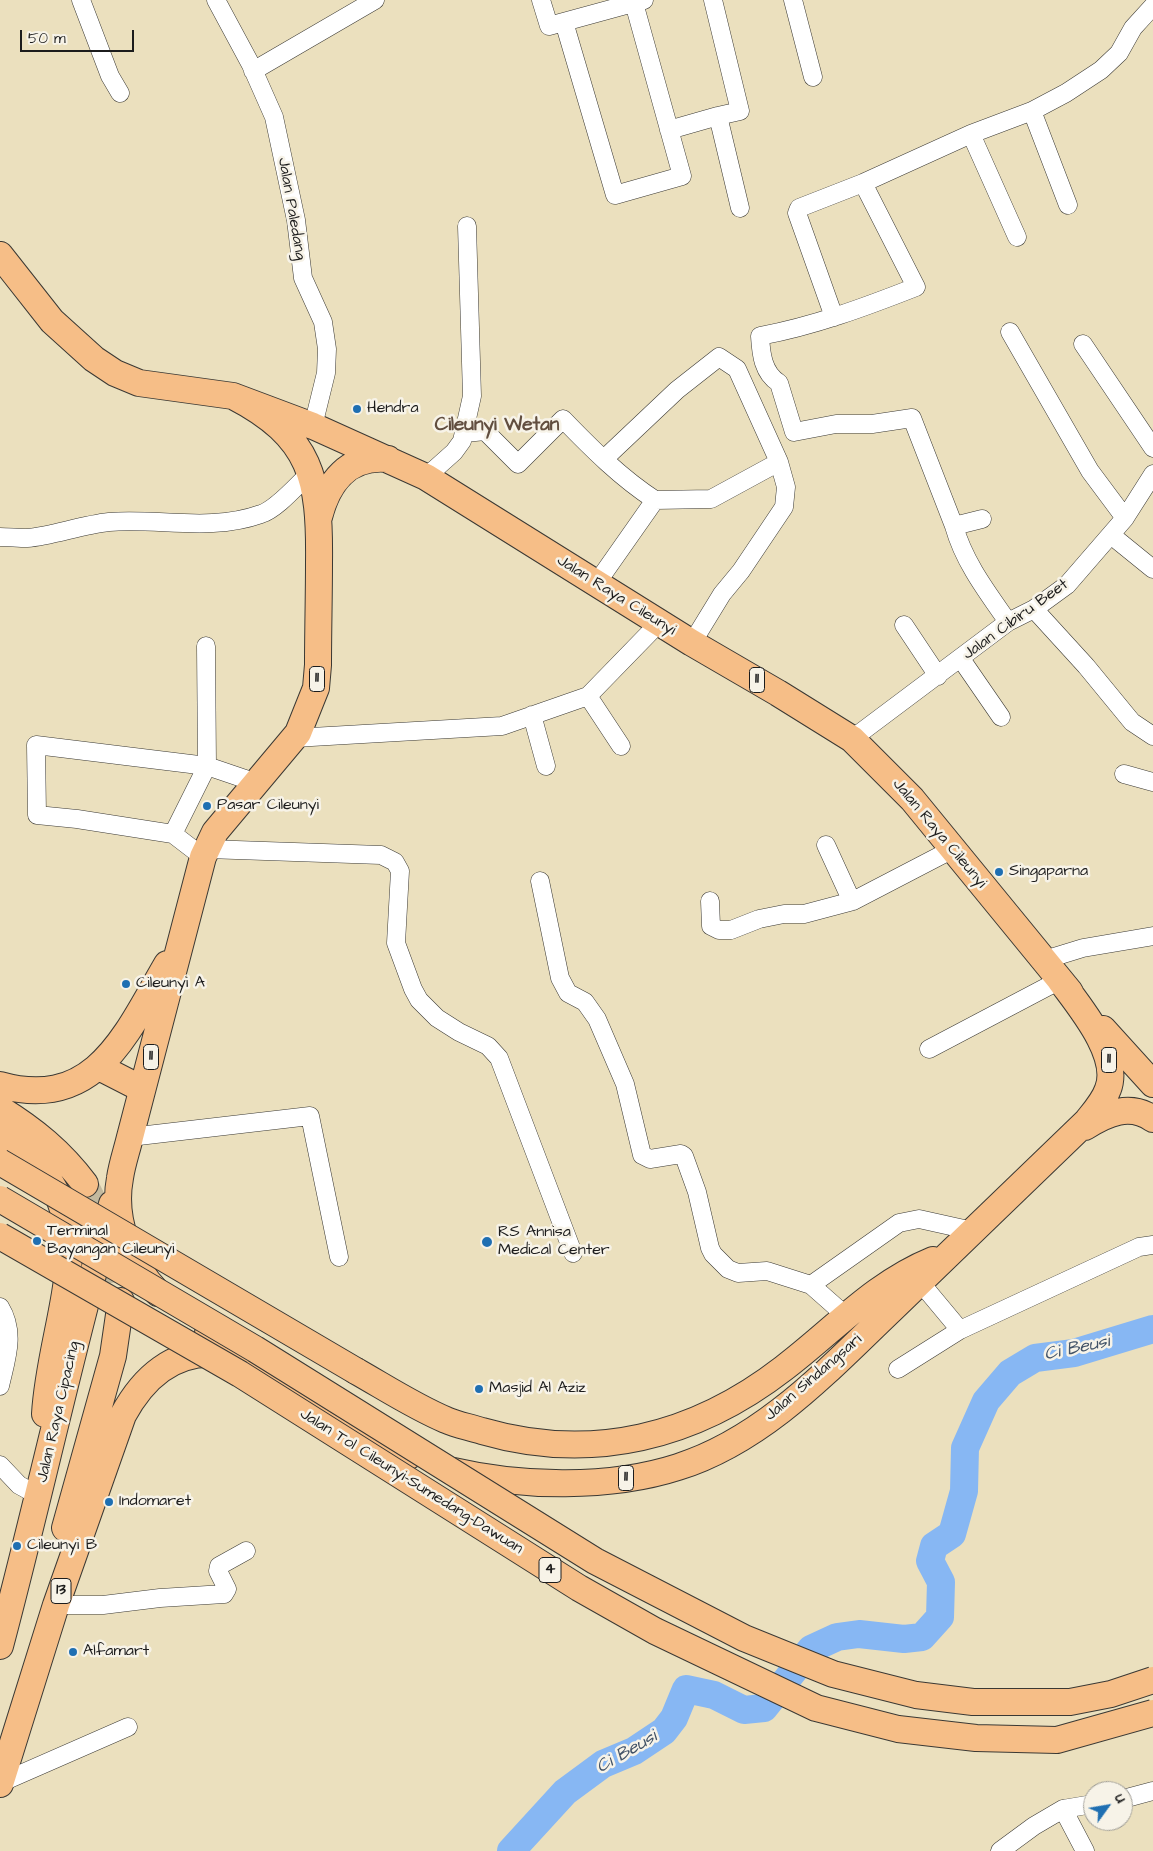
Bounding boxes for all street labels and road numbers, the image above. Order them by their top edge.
street label: Jalan Paledang [273,156,309,262]
street label: Jalan Raya Cileunyi [553,552,679,640]
street label: Jalan Cibiru Beet [960,575,1072,665]
road number: 11 [310,666,324,692]
road number: 11 [750,668,764,692]
street label: Jalan Raya Cileunyi [888,775,990,893]
road number: 11 [144,1044,158,1070]
road number: 11 [1102,1048,1116,1072]
street label: Jalan Sindangsari [762,1331,866,1425]
street label: Jalan Raya Cipacing [33,1340,85,1484]
street label: Jalan Tol Cileunyi–Sumedang–Dawuan [296,1405,526,1559]
road number: 11 [618,1466,634,1490]
road number: 4 [539,1558,561,1582]
road number: 13 [51,1578,71,1604]

